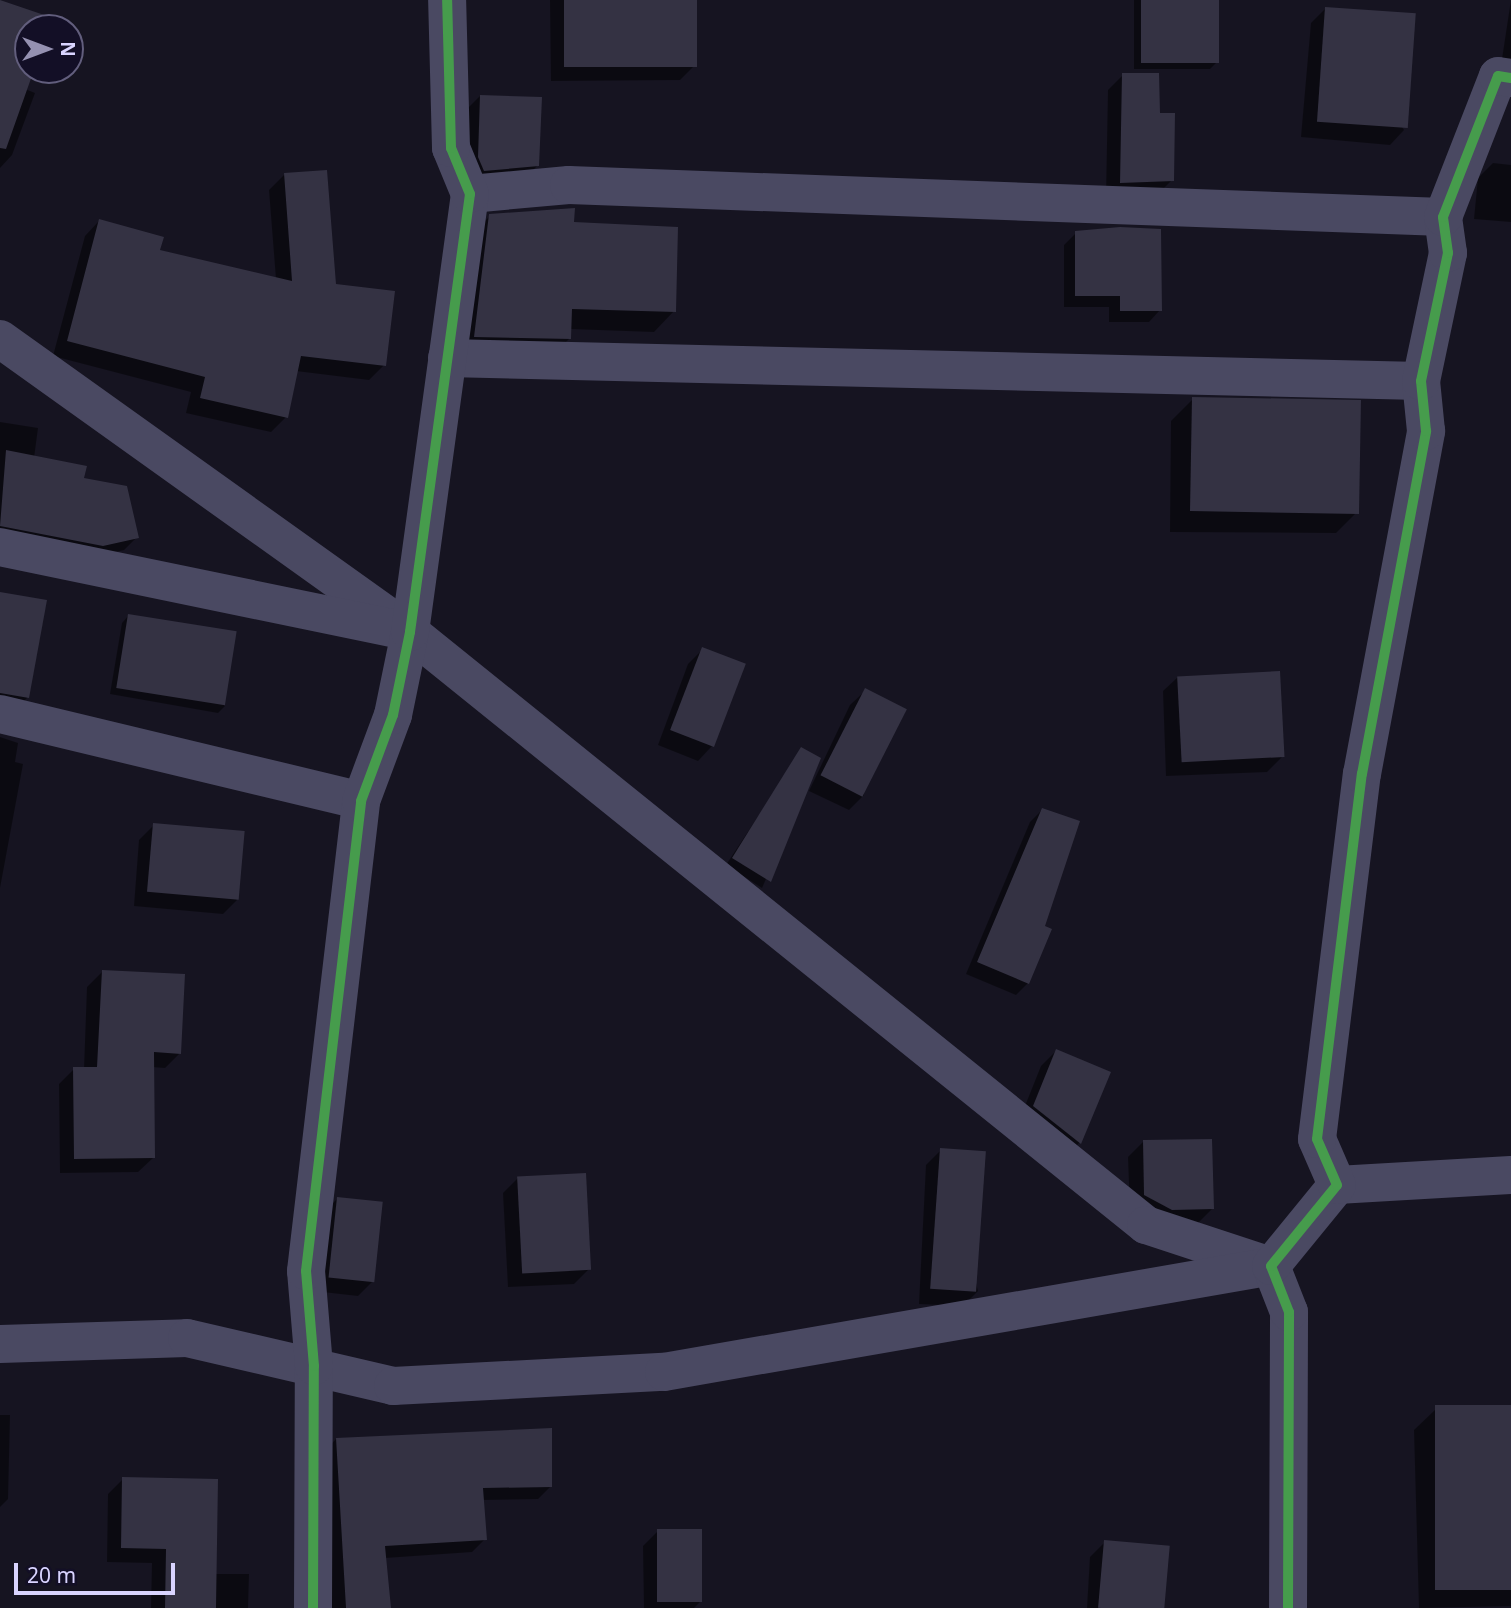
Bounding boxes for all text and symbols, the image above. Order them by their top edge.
north arrow [14,14,84,84]
text: N [55,41,81,57]
scale bar [18,1548,178,1592]
text: 20 m [27,1561,76,1589]

